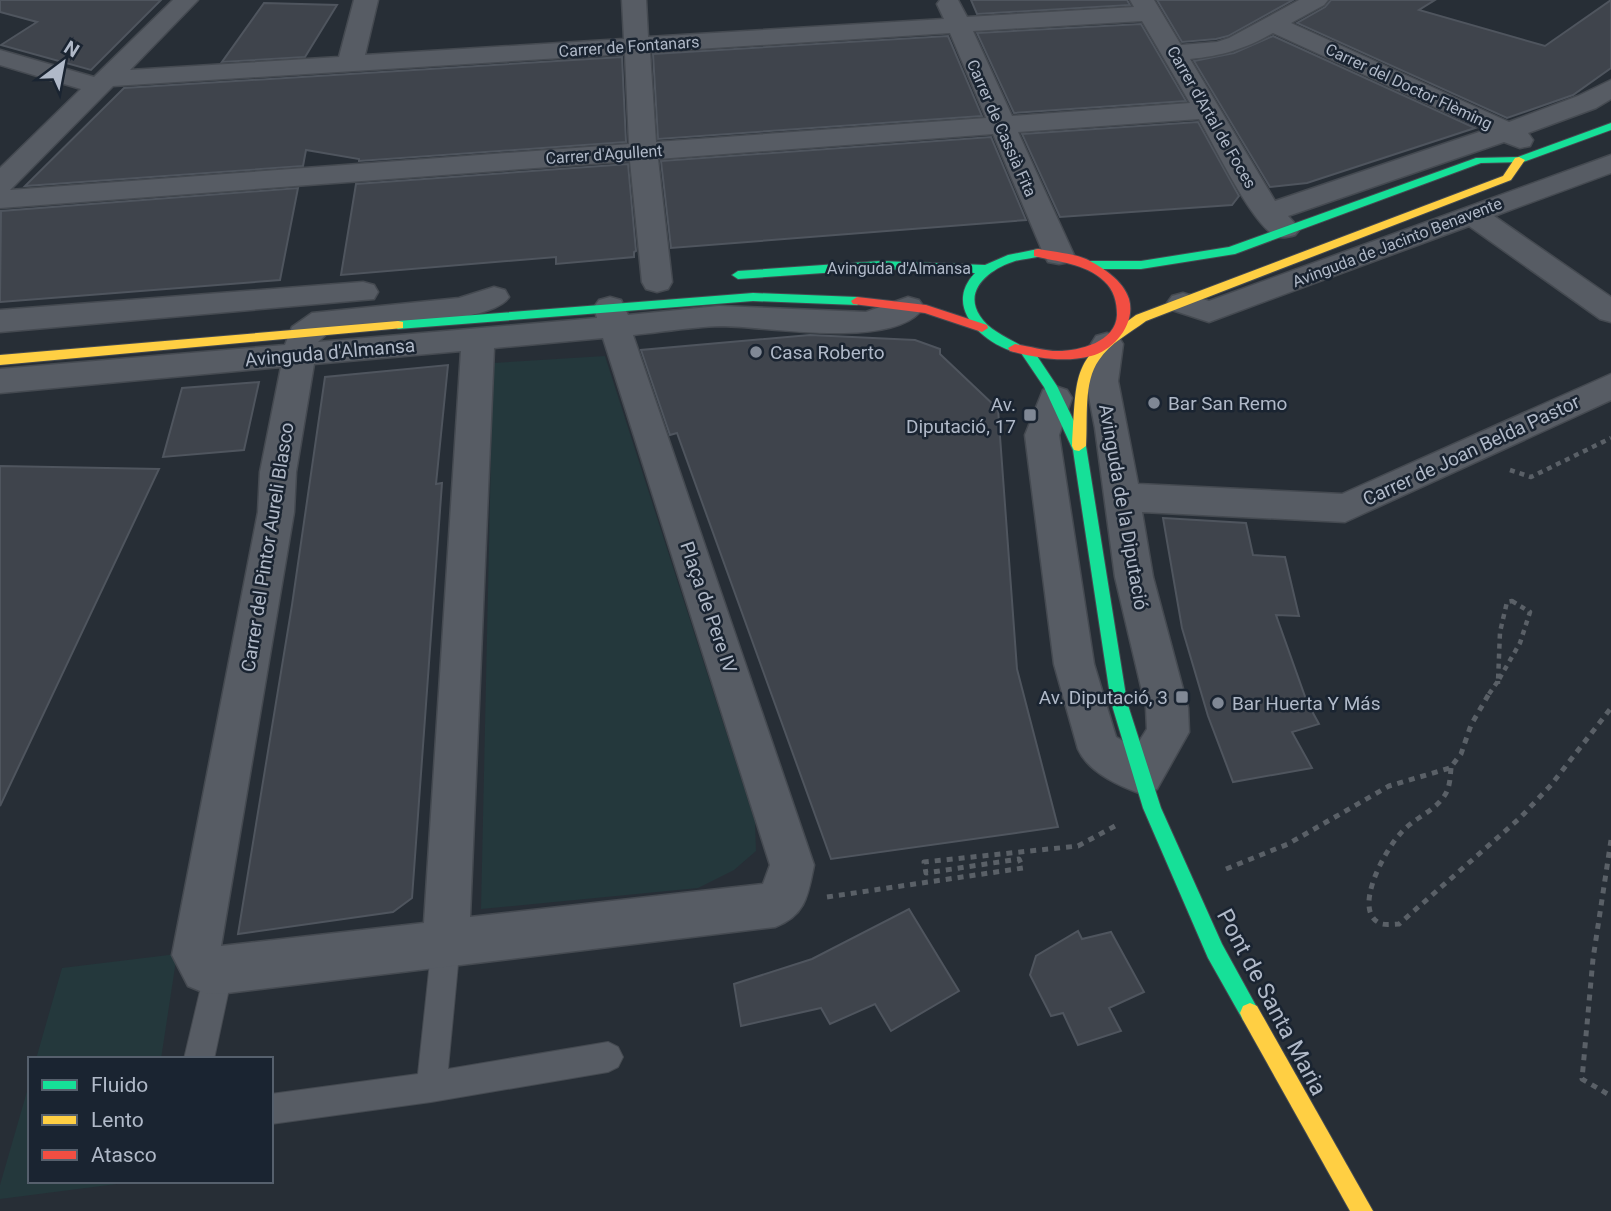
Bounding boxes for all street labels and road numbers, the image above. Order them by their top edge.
street label: Carrer de Fontanars [558,32,700,61]
street label: Carrer del Doctor Flèming [1322,39,1495,133]
street label: Carrer d'Artal de Foces [1163,43,1260,192]
street label: Carrer de Cassià Fita [963,57,1040,200]
street label: Carrer d'Agullent [545,141,663,168]
street label: Avinguda de Jacinto Benavente [1290,194,1505,291]
street label: Avinguda d'Almansa [827,259,971,278]
street label: Avinguda d'Almansa [244,334,416,371]
street label: Carrer de Joan Belda Pastor [1359,390,1584,511]
street label: Avinguda de la Diputació [1094,402,1153,612]
street label: Carrer del Pintor Aureli Blasco [236,421,299,673]
street label: Plaça de Pere IV [675,538,742,676]
street label: Pont de Santa Maria [1211,904,1332,1100]

